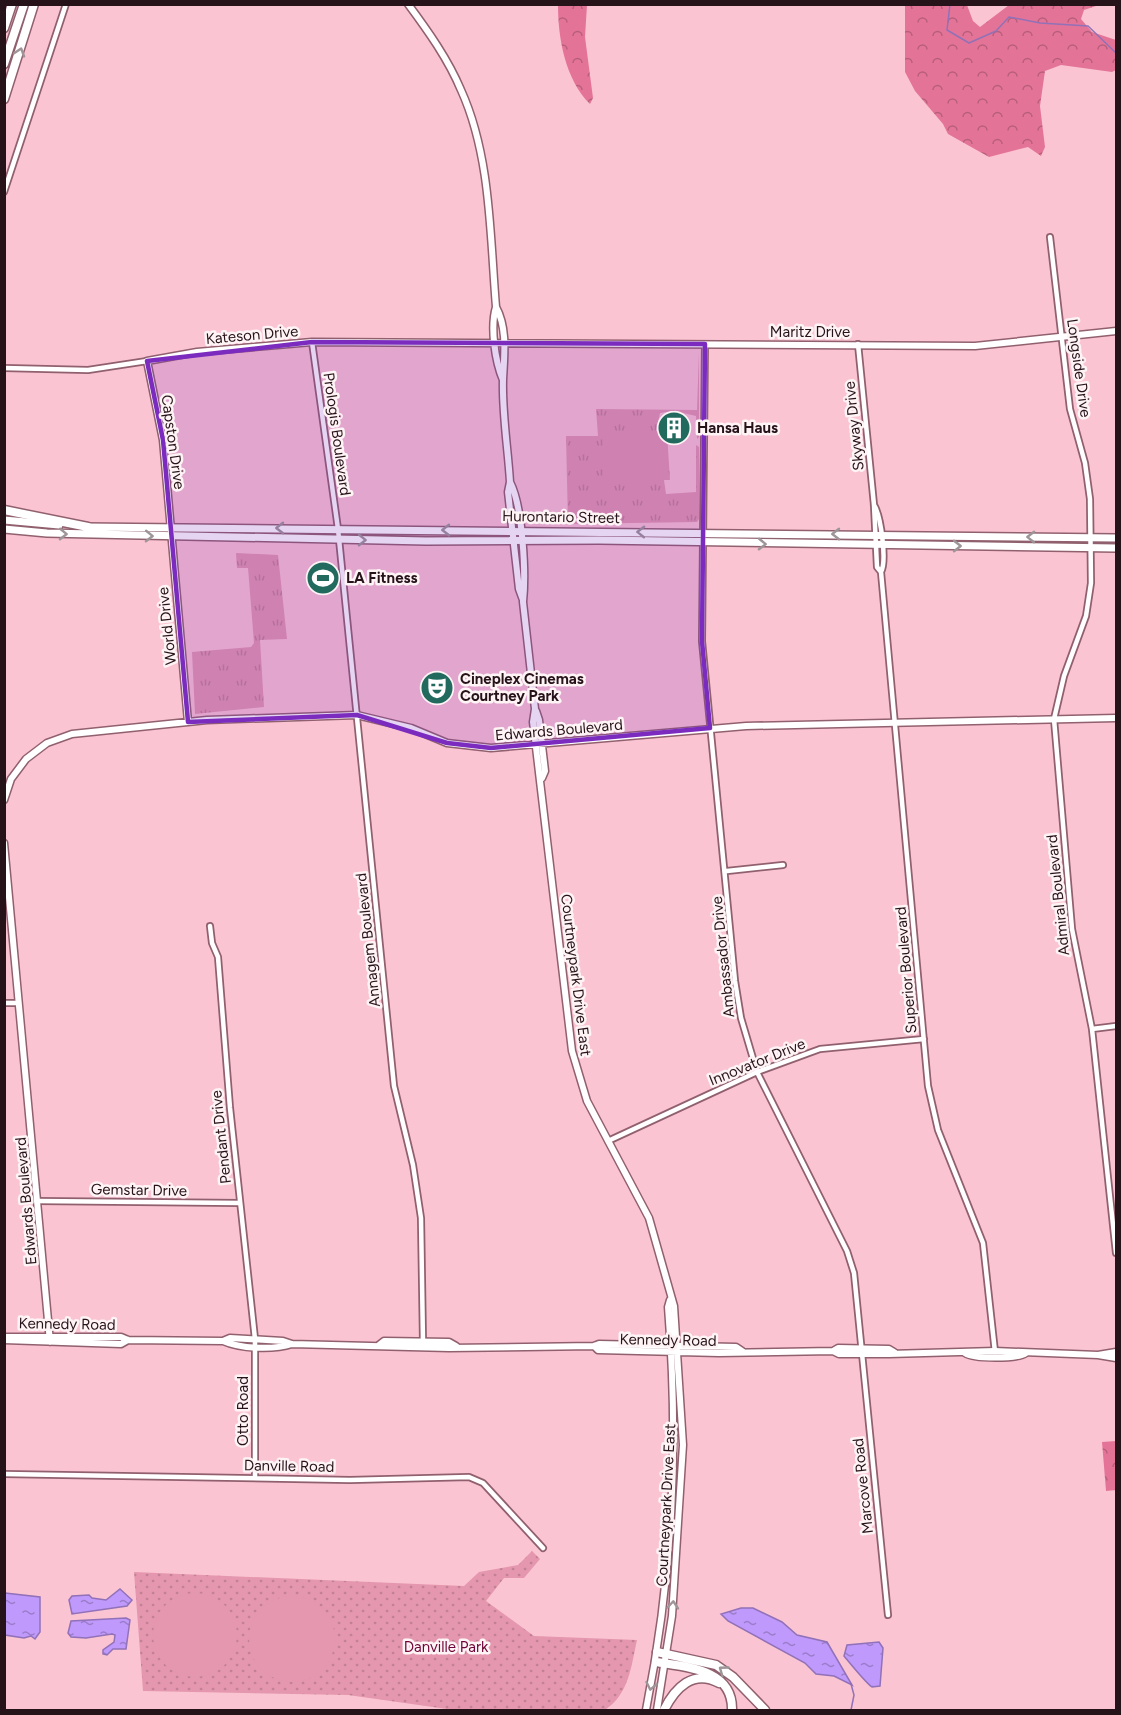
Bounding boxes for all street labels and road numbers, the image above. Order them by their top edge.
street label: Longside Drive [1063,317,1095,419]
street label: Kateson Drive [205,322,299,348]
street label: Maritz Drive [770,323,850,341]
street label: Prologis Boulevard [319,371,355,497]
street label: Skyway Drive [840,380,868,472]
street label: Capston Drive [157,394,189,490]
street label: Hurontario Street [502,507,620,527]
street label: World Drive [154,586,180,666]
street label: Edwards Boulevard [494,715,624,745]
street label: Admiral Boulevard [1043,834,1073,956]
street label: Annagem Boulevard [352,872,384,1008]
street label: Courtneypark Drive East [557,893,595,1057]
street label: Ambassador Drive [708,895,738,1019]
street label: Superior Boulevard [891,906,921,1034]
street label: Innovator Drive [706,1034,808,1090]
street label: Pendant Drive [207,1089,235,1185]
street label: Edwards Boulevard [11,1136,41,1266]
street label: Gemstar Drive [91,1180,187,1200]
street label: Kennedy Road [18,1314,116,1334]
street label: Kennedy Road [619,1330,717,1350]
street label: Otto Road [234,1376,252,1446]
street label: Courtneypark Drive East [653,1423,679,1587]
street label: Marcove Road [849,1437,877,1535]
street label: Danville Road [244,1456,334,1476]

